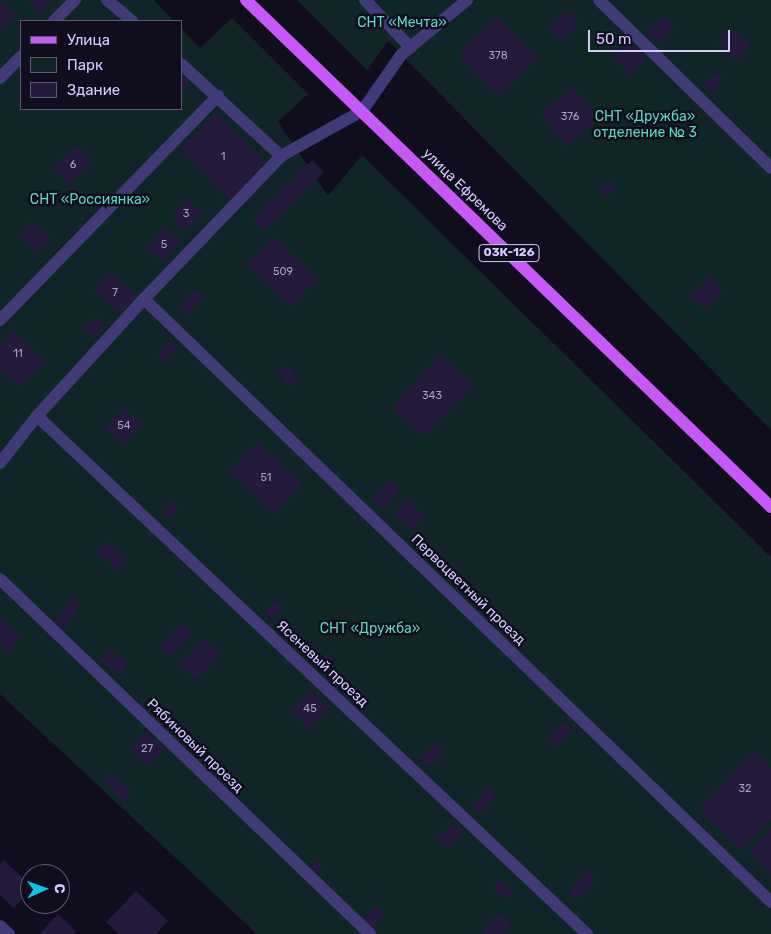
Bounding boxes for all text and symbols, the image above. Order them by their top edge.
park label: СНТ «Мечта» [357,15,447,31]
legend [20,20,182,110]
scale bar [591,20,734,52]
text: 50 m [596,30,631,48]
text: Улица [67,31,110,49]
house number: 378 [488,49,508,63]
text: Парк [67,56,103,74]
text: Здание [67,81,120,99]
park label: СНТ «Дружба» отделение № 3 [593,109,697,142]
house number: 376 [561,110,579,124]
street label: улица Ефремова [419,145,511,235]
house number: 1 [221,150,225,164]
house number: 6 [70,158,76,172]
park label: СНТ «Россиянка» [30,192,150,208]
house number: 3 [183,207,189,221]
house number: 5 [161,238,167,252]
road number: 03К-126 [478,244,540,262]
house number: 509 [273,265,293,279]
house number: 7 [112,286,118,300]
house number: 11 [13,347,23,361]
house number: 343 [422,389,442,403]
house number: 54 [117,419,131,433]
house number: 51 [260,471,272,485]
street label: Первоцветный проезд [407,531,529,649]
street label: Ясеневый проезд [273,617,371,711]
park label: СНТ «Дружба» [320,621,420,637]
street label: Рябиновый проезд [143,696,247,796]
house number: 45 [303,702,317,716]
house number: 27 [141,742,153,756]
house number: 32 [738,782,752,796]
north arrow [20,864,70,914]
text: С [51,883,68,894]

